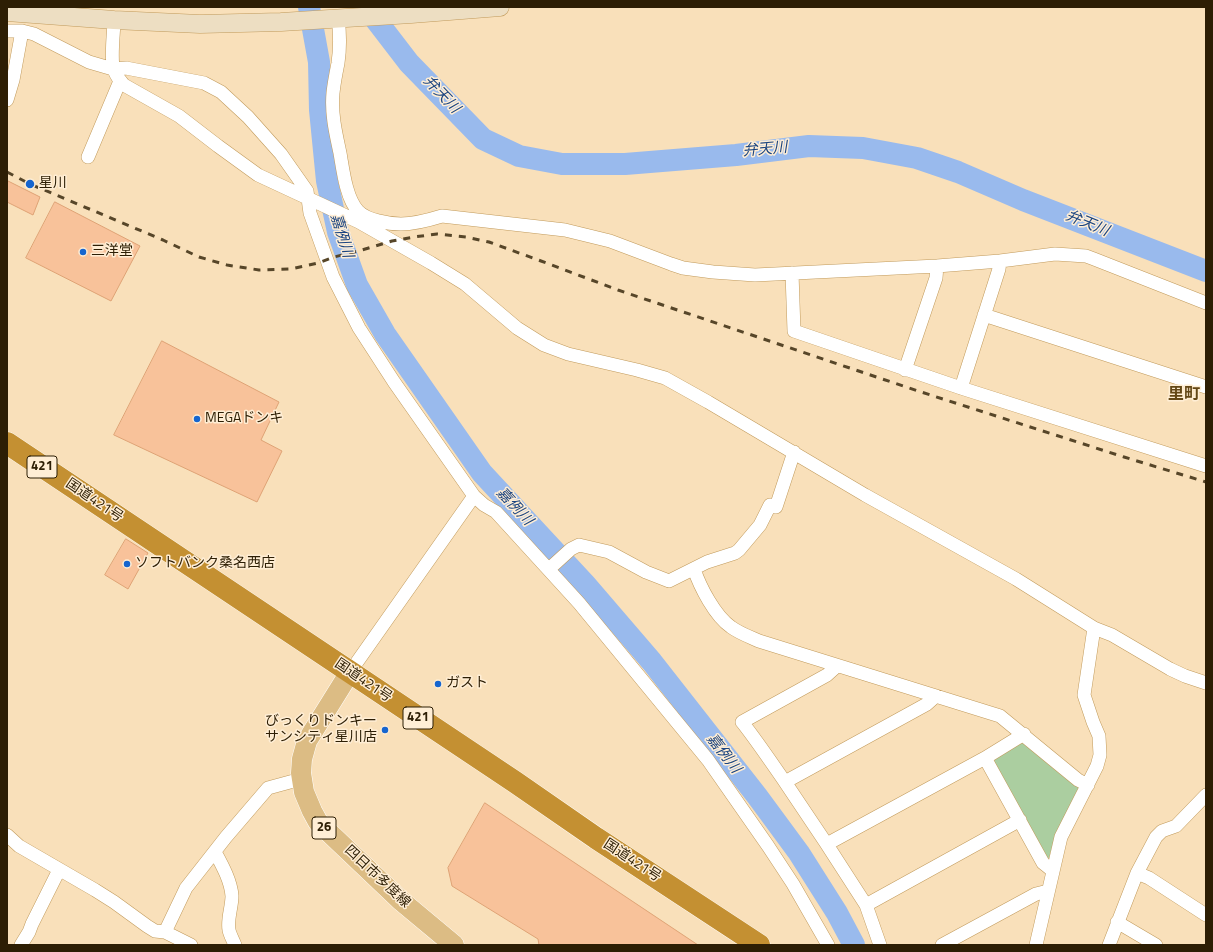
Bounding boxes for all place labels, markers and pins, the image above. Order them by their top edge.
place label: 星川 [39,176,67,192]
marker: 星川 [24,178,36,190]
place label: 三洋堂 [91,244,133,260]
marker: 三洋堂 [78,247,88,257]
place label: MEGAドンキ [205,411,283,427]
marker: MEGAドンキ [192,414,202,424]
place label: ソフトバンク桑名西店 [135,556,275,572]
marker: ソフトバンク桑名西店 [122,559,132,569]
place label: ガスト [446,676,488,692]
marker: ガスト [433,679,443,689]
place label: びっくりドンキー サンシティ星川店 [265,714,377,746]
marker: びっくりドンキー サンシティ星川店 [380,725,390,735]

